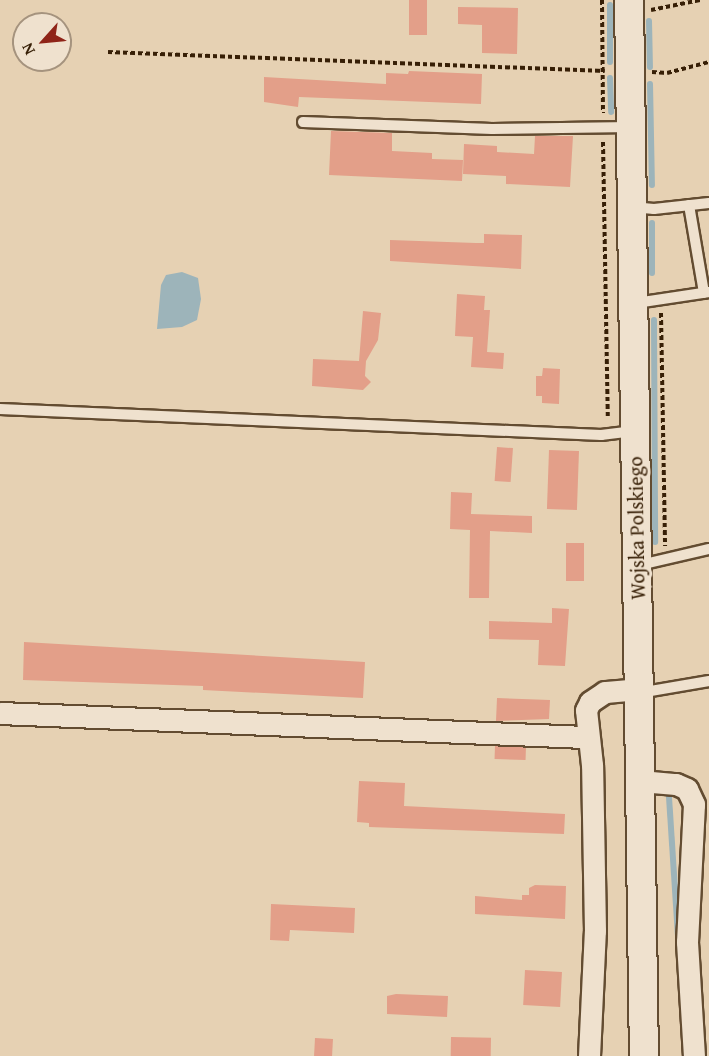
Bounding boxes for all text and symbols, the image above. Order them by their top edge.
north arrow [12,12,72,72]
text: N [15,39,41,59]
street label: Wojska Polskiego [623,456,649,600]

